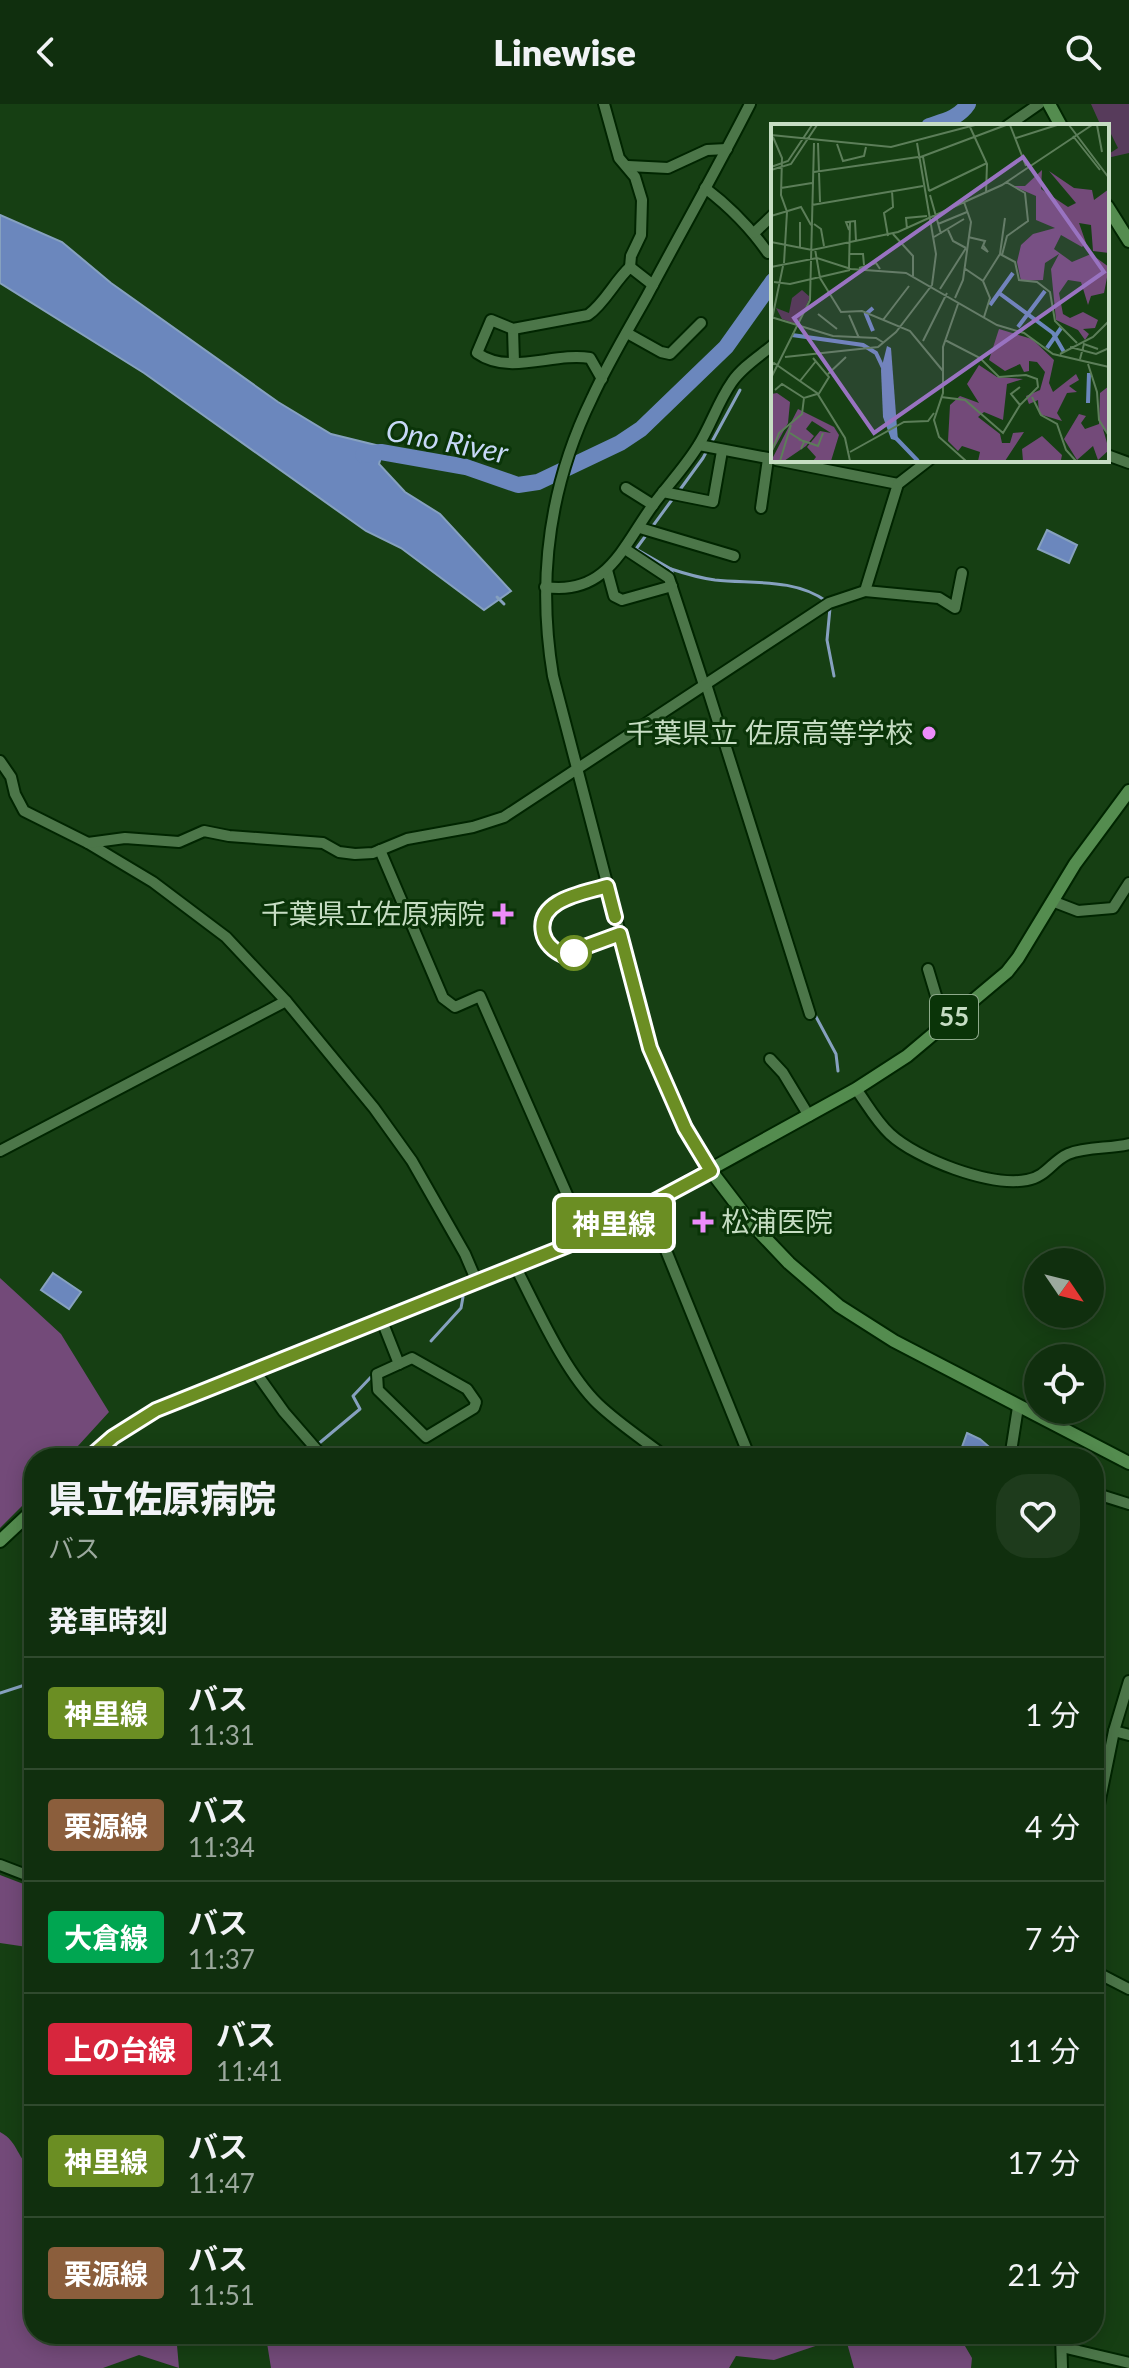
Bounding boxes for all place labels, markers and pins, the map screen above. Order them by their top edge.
place label: 千葉県立 佐原高等学校 [626,715,913,749]
marker: 千葉県立 佐原高等学校 [920,724,938,742]
place label: 千葉県立佐原病院 [261,896,485,930]
marker: 千葉県立佐原病院 [492,903,514,925]
unlabelled marker [557,936,591,970]
place label: 松浦医院 [721,1204,833,1238]
marker: 松浦医院 [692,1211,714,1233]

